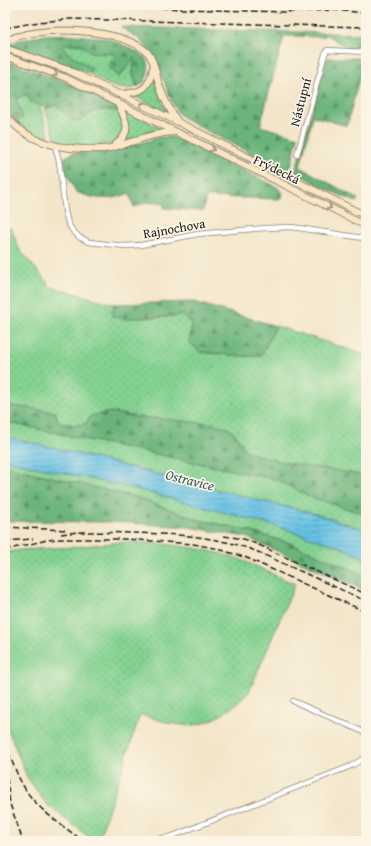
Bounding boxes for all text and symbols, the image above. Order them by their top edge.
one-way arrow [51,69,58,77]
street label: Nástupní [285,75,316,128]
one-way arrow [139,102,147,110]
one-way arrow [208,145,216,152]
street label: Frýdecká [250,150,304,189]
one-way arrow [324,202,332,210]
street label: Rajnochova [142,214,207,243]
water label: Ostravice [164,464,217,496]

